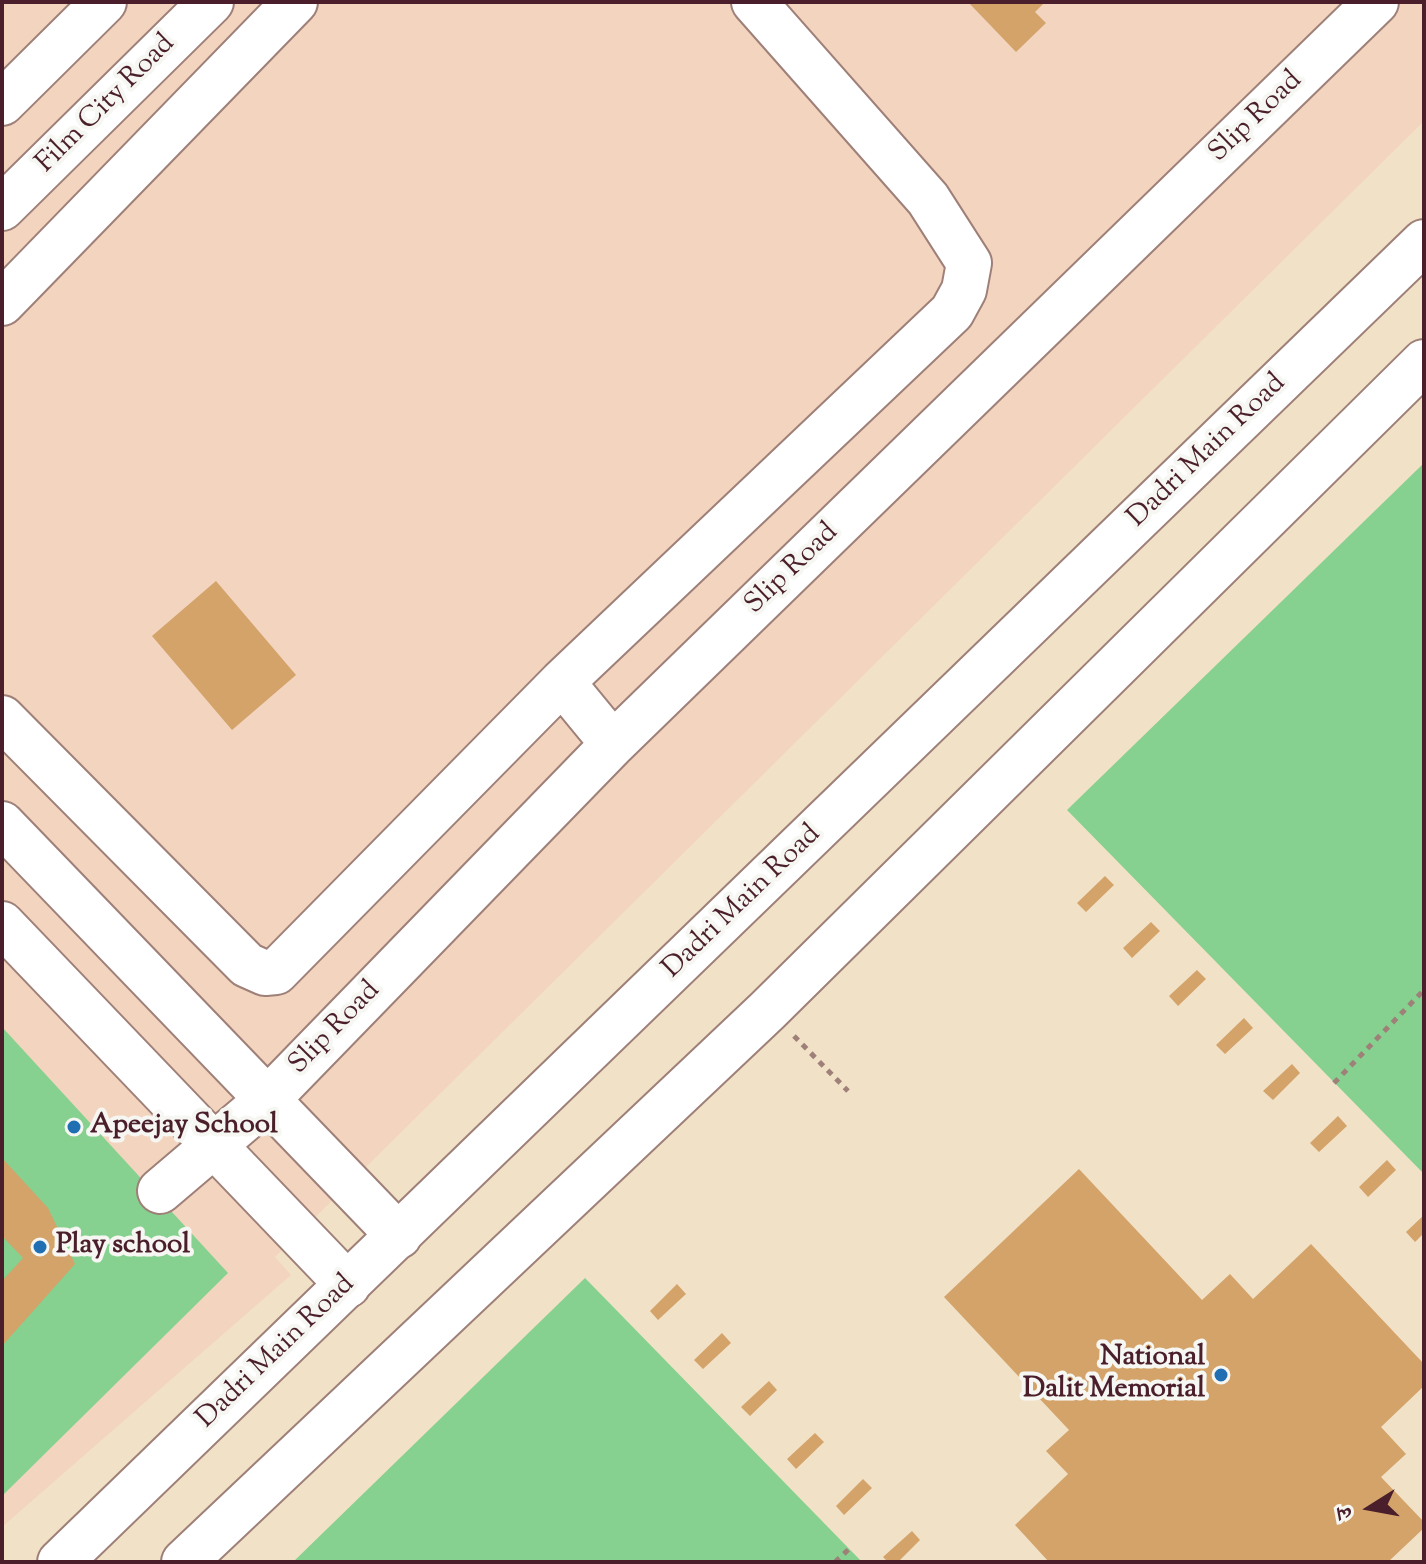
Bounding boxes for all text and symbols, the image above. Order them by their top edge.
street label: Film City Road [31,29,183,181]
street label: Slip Road [1203,65,1311,171]
street label: Dadri Main Road [1122,368,1294,536]
street label: Slip Road [739,517,847,623]
street label: Dadri Main Road [657,819,829,987]
street label: Slip Road [283,975,389,1083]
place label: Apeejay School [90,1110,278,1144]
marker: Apeejay School [65,1118,83,1136]
place label: Play school [56,1230,190,1264]
marker: Play school [31,1238,49,1256]
street label: Dadri Main Road [191,1269,363,1437]
place label: National Dalit Memorial [1023,1342,1205,1408]
marker: National Dalit Memorial [1212,1366,1230,1384]
north arrow [1330,1468,1410,1548]
text: उ [1330,1504,1363,1521]

